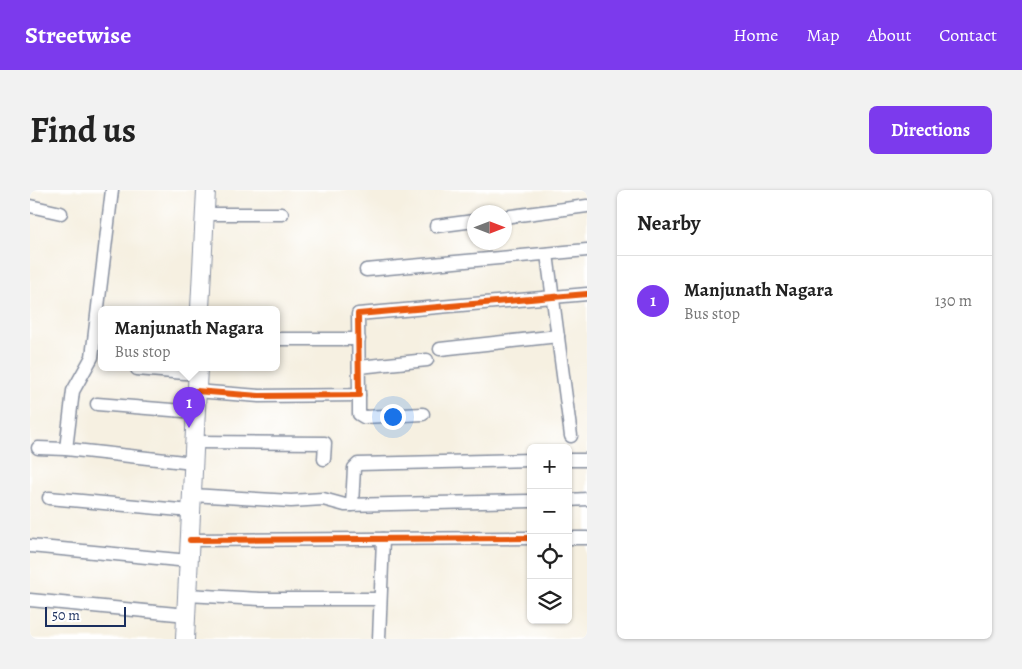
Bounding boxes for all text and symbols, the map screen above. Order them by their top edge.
text: Streetwise [25,19,131,51]
text: Home [733,23,778,47]
text: Map [806,23,839,47]
text: About [867,23,911,47]
text: Contact [939,23,997,47]
text: Find us [30,106,136,154]
button: Directions [869,106,992,154]
north arrow [467,205,512,250]
text: Nearby [637,209,700,237]
text: Manjunath Nagara [684,277,833,303]
text: 1 [650,290,656,312]
text: 130 m [935,290,972,312]
text: Bus stop [684,303,740,325]
popup [98,306,280,371]
text: Manjunath Nagara [114,315,264,341]
text: Bus stop [114,341,170,363]
pin: 1 [173,387,205,428]
your location [380,404,406,430]
map controls [527,444,572,624]
button: + [527,444,572,489]
button: − [527,489,572,534]
button: locate [527,534,572,579]
button: layers [527,579,572,624]
scale bar [45,604,126,627]
text: 50 m [52,606,80,625]

